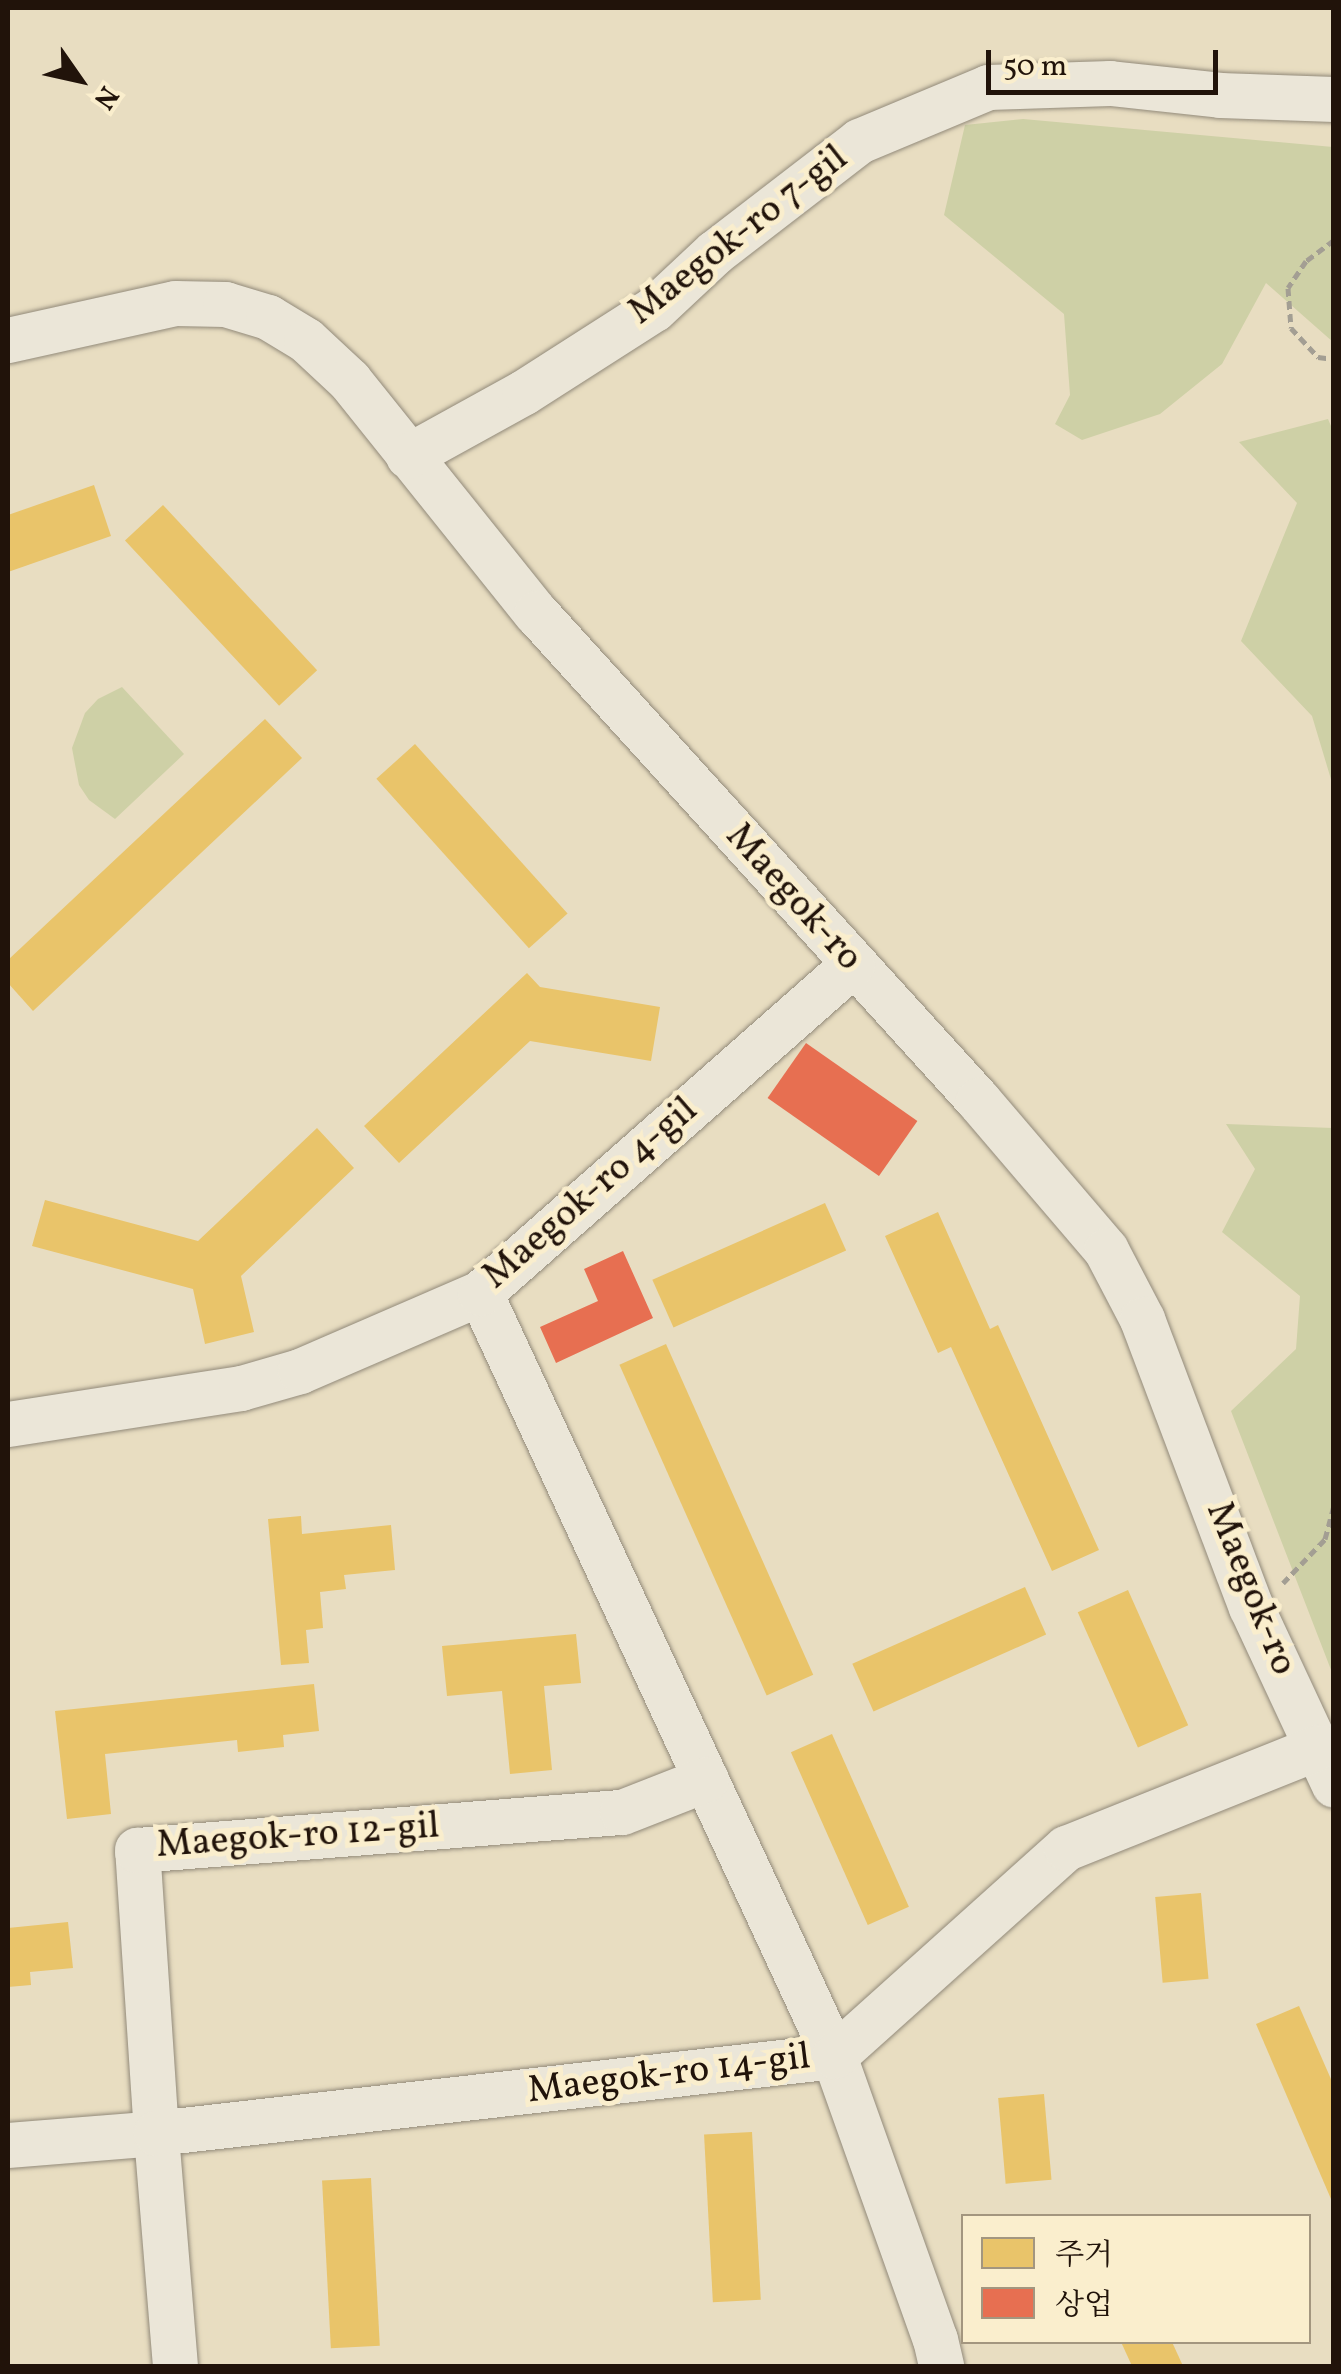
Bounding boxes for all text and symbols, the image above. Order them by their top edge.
north arrow [30,30,130,130]
scale bar [991,30,1224,92]
text: 50 m [1003,46,1067,88]
text: N [83,78,127,116]
street label: Maegok-ro 7-gil [620,136,858,336]
street label: Maegok-ro [715,815,871,981]
street label: Maegok-ro 4-gil [474,1088,708,1300]
street label: Maegok-ro [1195,1496,1305,1682]
street label: Maegok-ro 12-gil [155,1804,441,1870]
street label: Maegok-ro 14-gil [525,2035,813,2115]
legend [961,2214,1311,2344]
text: 주거 [1055,2235,1113,2277]
text: 상업 [1055,2285,1113,2327]

